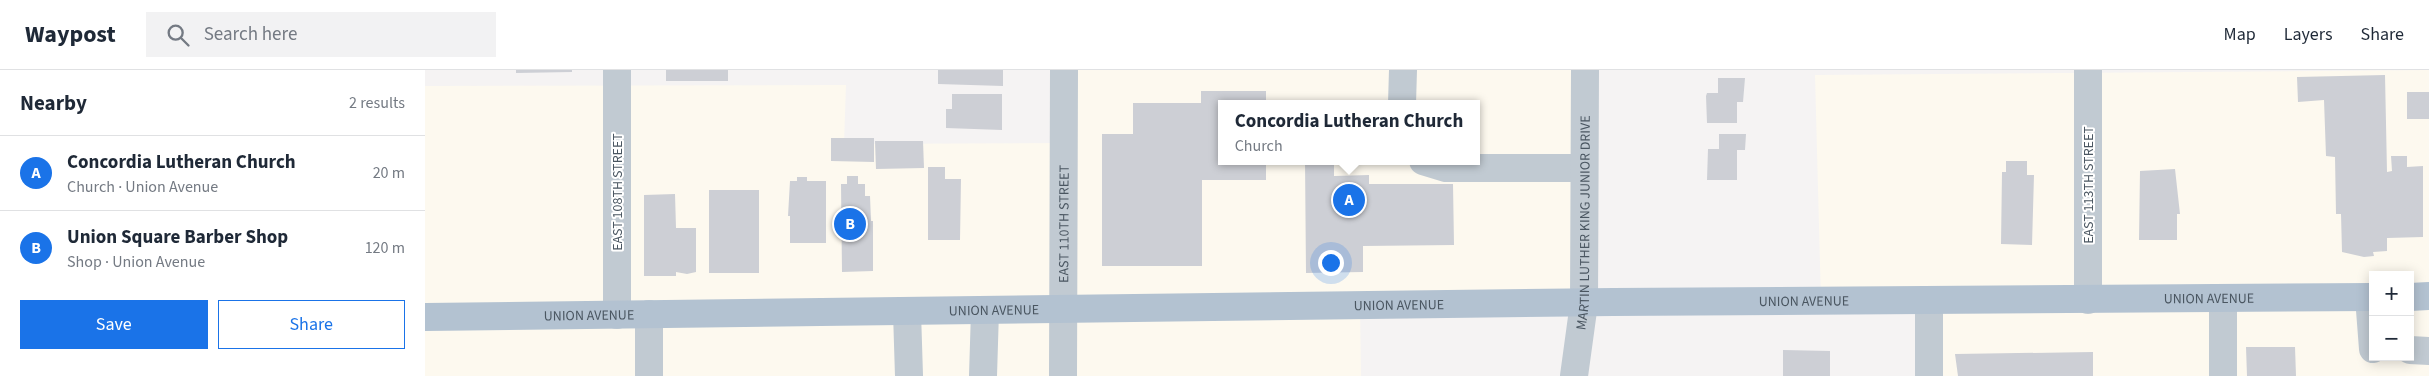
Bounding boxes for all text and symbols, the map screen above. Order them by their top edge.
search box [146,12,496,57]
text: Waypost [25,17,116,52]
icon: search [164,21,192,49]
text: Search here [204,21,297,48]
text: Map [2224,22,2256,47]
text: Layers [2284,22,2333,47]
text: Share [2361,22,2404,47]
text: Nearby [20,88,87,118]
text: 2 results [349,92,405,114]
popup [1218,100,1480,165]
text: Concordia Lutheran Church [1235,108,1463,135]
street label: MARTIN LUTHER KING JUNIOR DRIVE [1571,115,1596,331]
street label: EAST 113TH STREET [2079,126,2099,244]
street label: EAST 108TH STREET [608,133,628,251]
text: Church [1235,135,1283,157]
text: Concordia Lutheran Church [67,149,296,176]
text: A [31,162,41,184]
text: 20 m [373,162,405,184]
street label: EAST 110TH STREET [1054,165,1075,283]
text: Church · Union Avenue [67,176,218,198]
pin: A [1333,181,1365,219]
pin: B [834,205,866,243]
text: Union Square Barber Shop [67,224,288,251]
text: B [31,237,41,259]
text: 120 m [365,237,405,259]
your location [1318,250,1344,276]
text: Shop · Union Avenue [67,251,205,273]
map controls [2369,271,2414,361]
button: + [2369,271,2414,316]
street label: UNION AVENUE [2164,289,2254,309]
street label: UNION AVENUE [1759,291,1849,312]
street label: UNION AVENUE [1354,295,1444,316]
button: Save [20,300,208,349]
button: Share [218,300,405,349]
street label: UNION AVENUE [949,300,1039,321]
street label: UNION AVENUE [544,305,634,326]
button: − [2369,316,2414,361]

